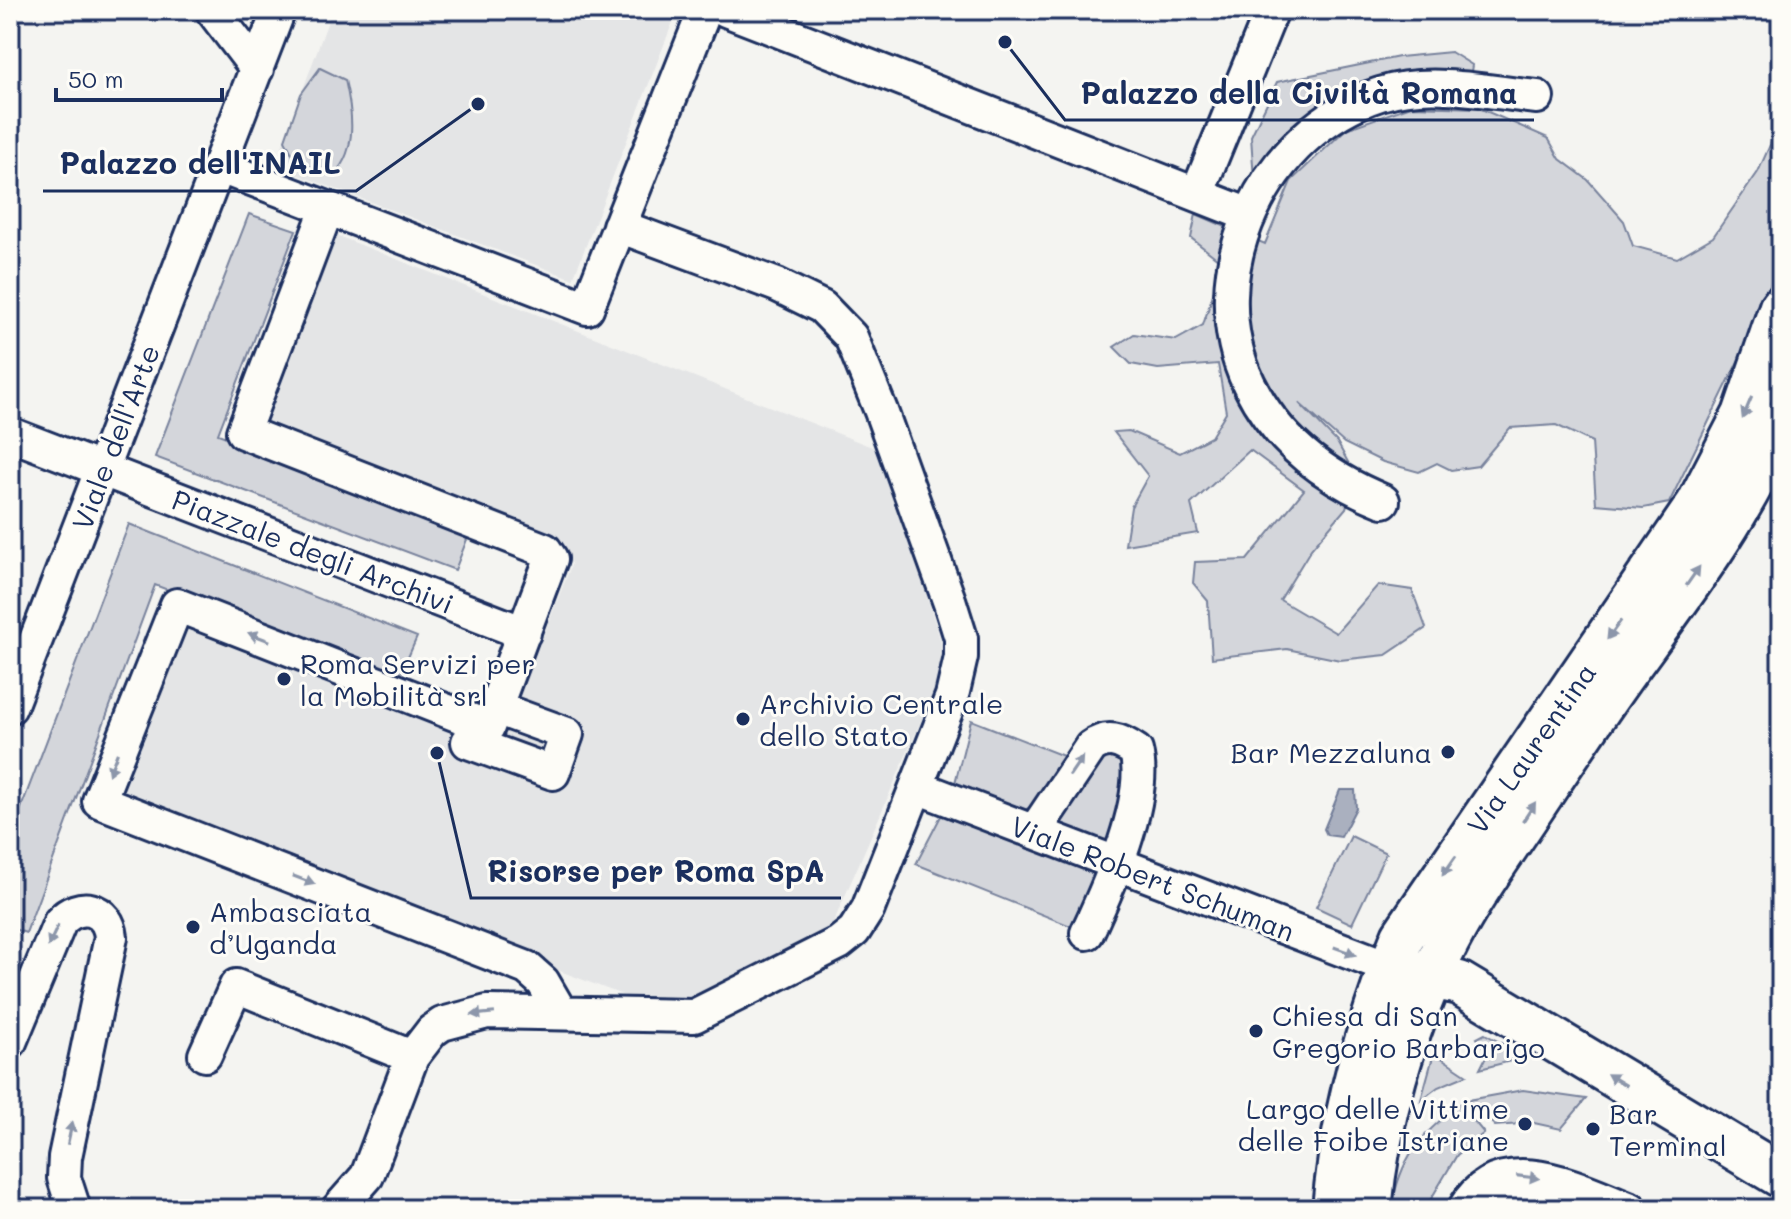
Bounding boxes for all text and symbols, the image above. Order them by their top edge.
scale bar [56,52,222,102]
text: 50 m [68,63,124,94]
callout: Palazzo della Civiltà Romana [1065,66,1534,120]
text: Palazzo della Civiltà Romana [1081,72,1517,112]
callout: Palazzo dell'INAIL [43,137,356,191]
text: Palazzo dell'INAIL [59,142,341,182]
street label: Viale dell'Arte [63,339,167,535]
one-way arrow [1740,396,1753,419]
street label: Piazzale degli Archivi [167,481,459,621]
one-way arrow [1685,565,1700,586]
one-way arrow [1606,620,1622,641]
one-way arrow [247,630,271,643]
place label: Roma Servizi per la Mobilità srl [300,645,536,713]
street label: Via Laurentina [1459,655,1603,841]
marker: Roma Servizi per la Mobilità srl [275,670,293,688]
place label: Archivio Centrale dello Stato [759,685,1003,753]
marker: Archivio Centrale dello Stato [734,710,752,728]
place label: Bar Mezzaluna [1231,734,1432,770]
marker: Bar Mezzaluna [1439,743,1457,761]
one-way arrow [107,752,120,776]
one-way arrow [1068,755,1083,776]
one-way arrow [1522,802,1537,823]
street label: Viale Robert Schuman [1006,807,1300,949]
callout: Risorse per Roma SpA [471,844,841,898]
text: Risorse per Roma SpA [487,850,825,890]
one-way arrow [1442,856,1457,877]
one-way arrow [292,874,316,887]
place label: Ambasciata d’Uganda [209,893,372,961]
marker: Ambasciata d’Uganda [184,918,202,936]
one-way arrow [46,924,60,948]
one-way arrow [1333,945,1357,958]
place label: Chiesa di San Gregorio Barbarigo [1272,997,1545,1065]
one-way arrow [470,1007,495,1020]
marker: Chiesa di San Gregorio Barbarigo [1247,1022,1265,1040]
one-way arrow [1606,1073,1628,1087]
place label: Largo delle Vittime delle Foibe Istriane [1238,1090,1509,1158]
place label: Bar Terminal [1609,1095,1727,1163]
marker: Largo delle Vittime delle Foibe Istriane [1516,1115,1534,1133]
marker: Bar Terminal [1584,1120,1602,1138]
one-way arrow [64,1121,77,1146]
one-way arrow [1516,1170,1541,1183]

